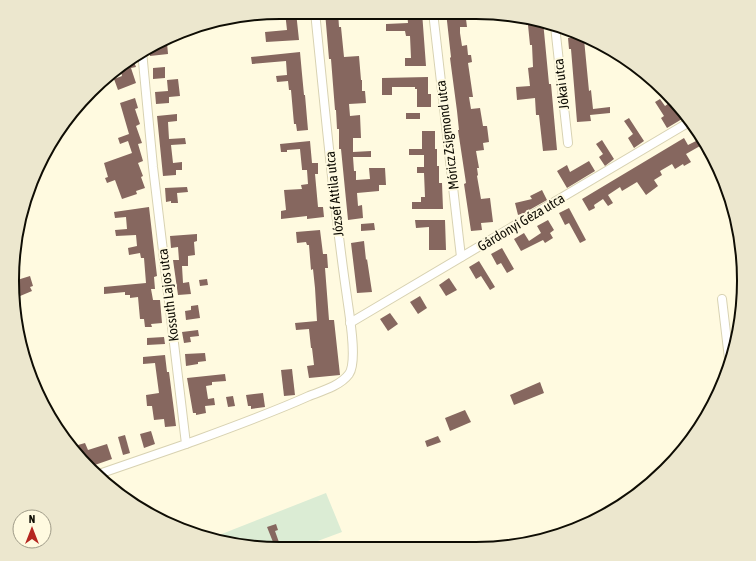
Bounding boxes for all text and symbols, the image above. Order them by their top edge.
street label: Jókai utca [550,58,572,110]
street label: Móricz Zsigmond utca [432,79,462,191]
street label: József Attila utca [322,151,346,237]
street label: Gárdonyi Géza utca [475,190,567,254]
street label: Kossuth Lajos utca [154,248,182,342]
north arrow [12,509,52,549]
text: N [29,513,35,525]

